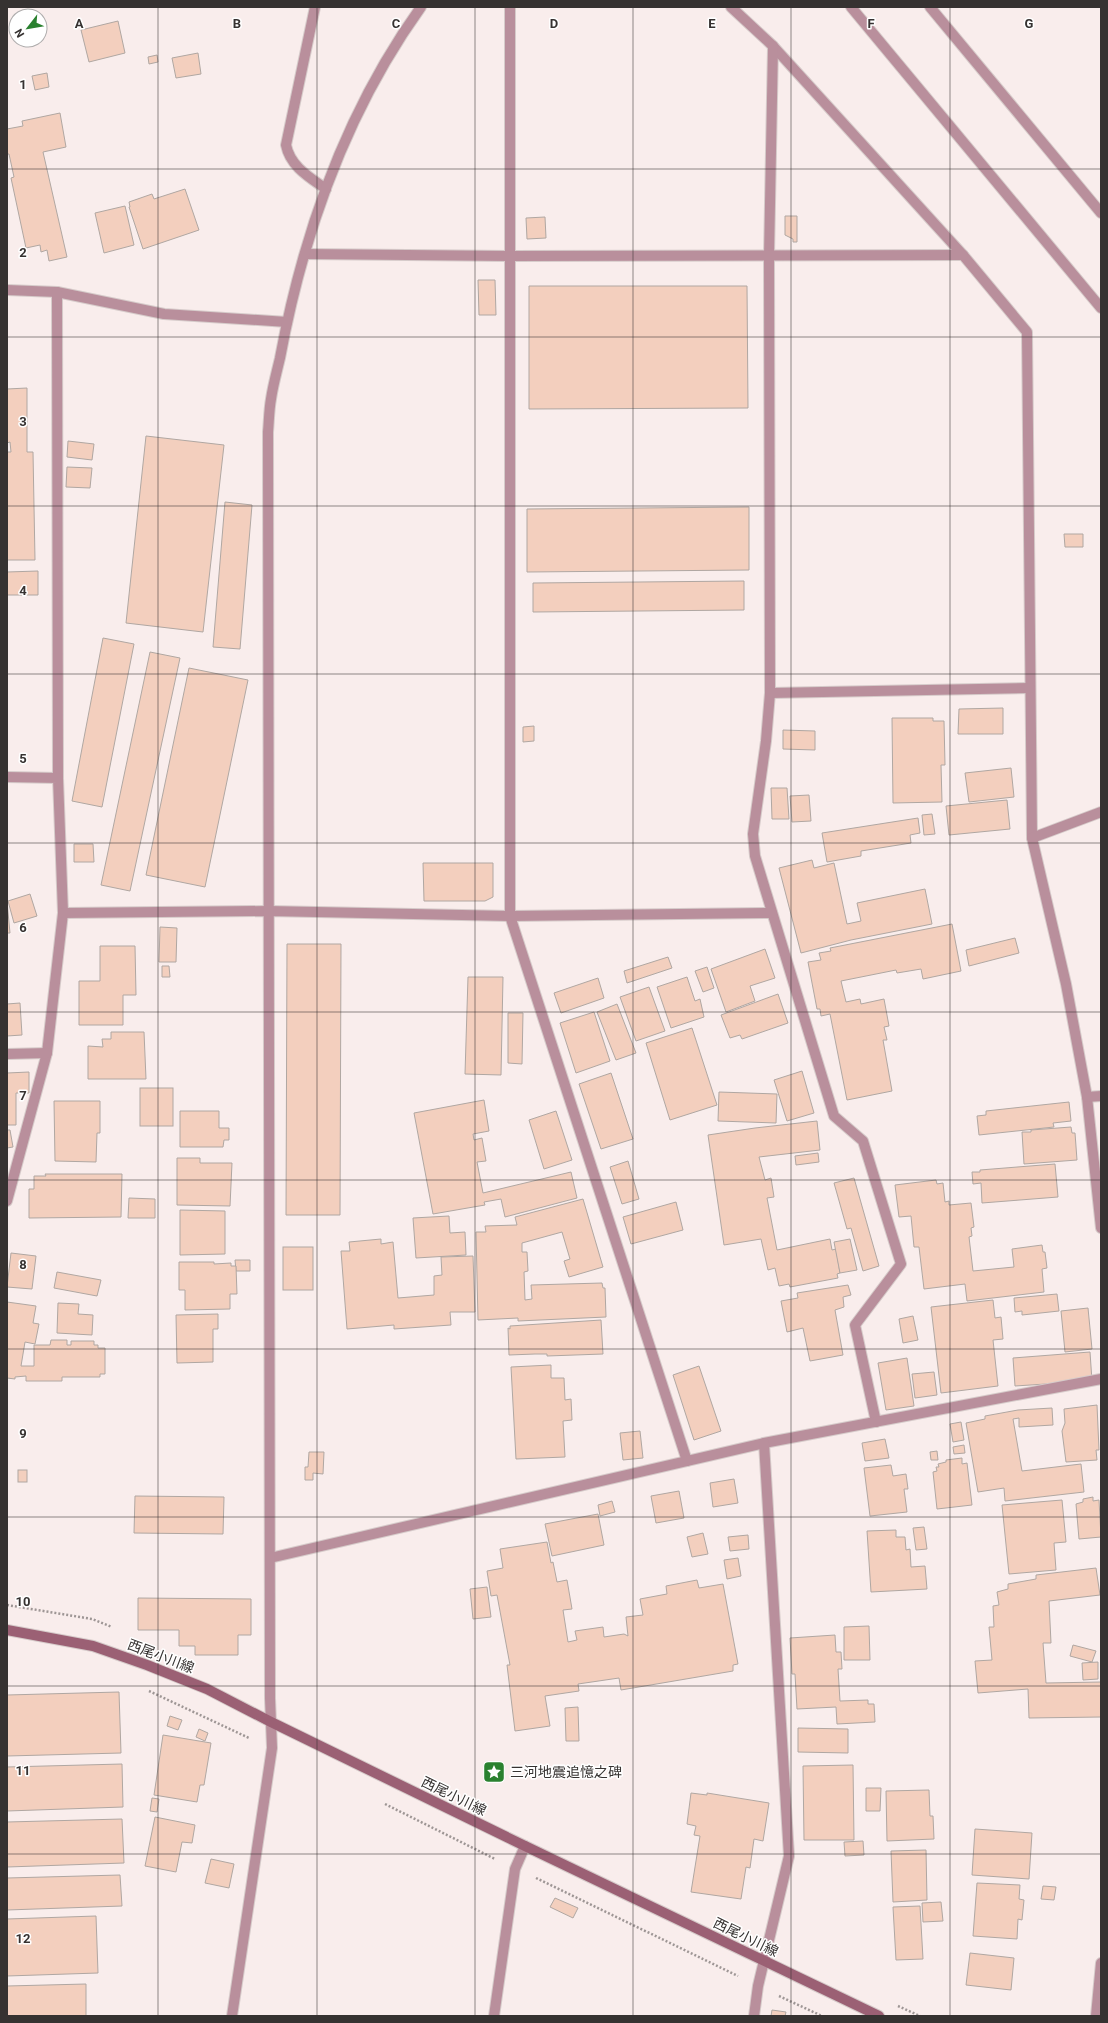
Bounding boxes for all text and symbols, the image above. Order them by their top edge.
north arrow [8,8,48,48]
text: A [75,16,84,31]
text: B [233,16,241,31]
text: C [392,16,401,31]
text: D [550,16,558,31]
text: E [708,16,716,31]
text: F [867,16,875,31]
text: G [1025,16,1034,31]
text: N [12,26,27,40]
text: 1 [19,77,27,92]
text: 2 [19,245,27,260]
text: 3 [19,414,27,429]
text: 4 [19,583,27,598]
text: 5 [19,751,27,766]
text: 6 [19,920,27,935]
text: 7 [19,1088,27,1103]
text: 8 [19,1257,27,1272]
text: 9 [19,1426,27,1441]
text: 10 [16,1594,30,1609]
street label: 西尾小川線 [125,1636,197,1676]
place icon: 三河地震追憶之碑 [481,1759,507,1785]
text: 11 [16,1763,30,1778]
place label: 三河地震追憶之碑 [510,1764,622,1780]
street label: 西尾小川線 [419,1773,489,1819]
street label: 西尾小川線 [711,1914,781,1960]
text: 12 [16,1931,30,1946]

